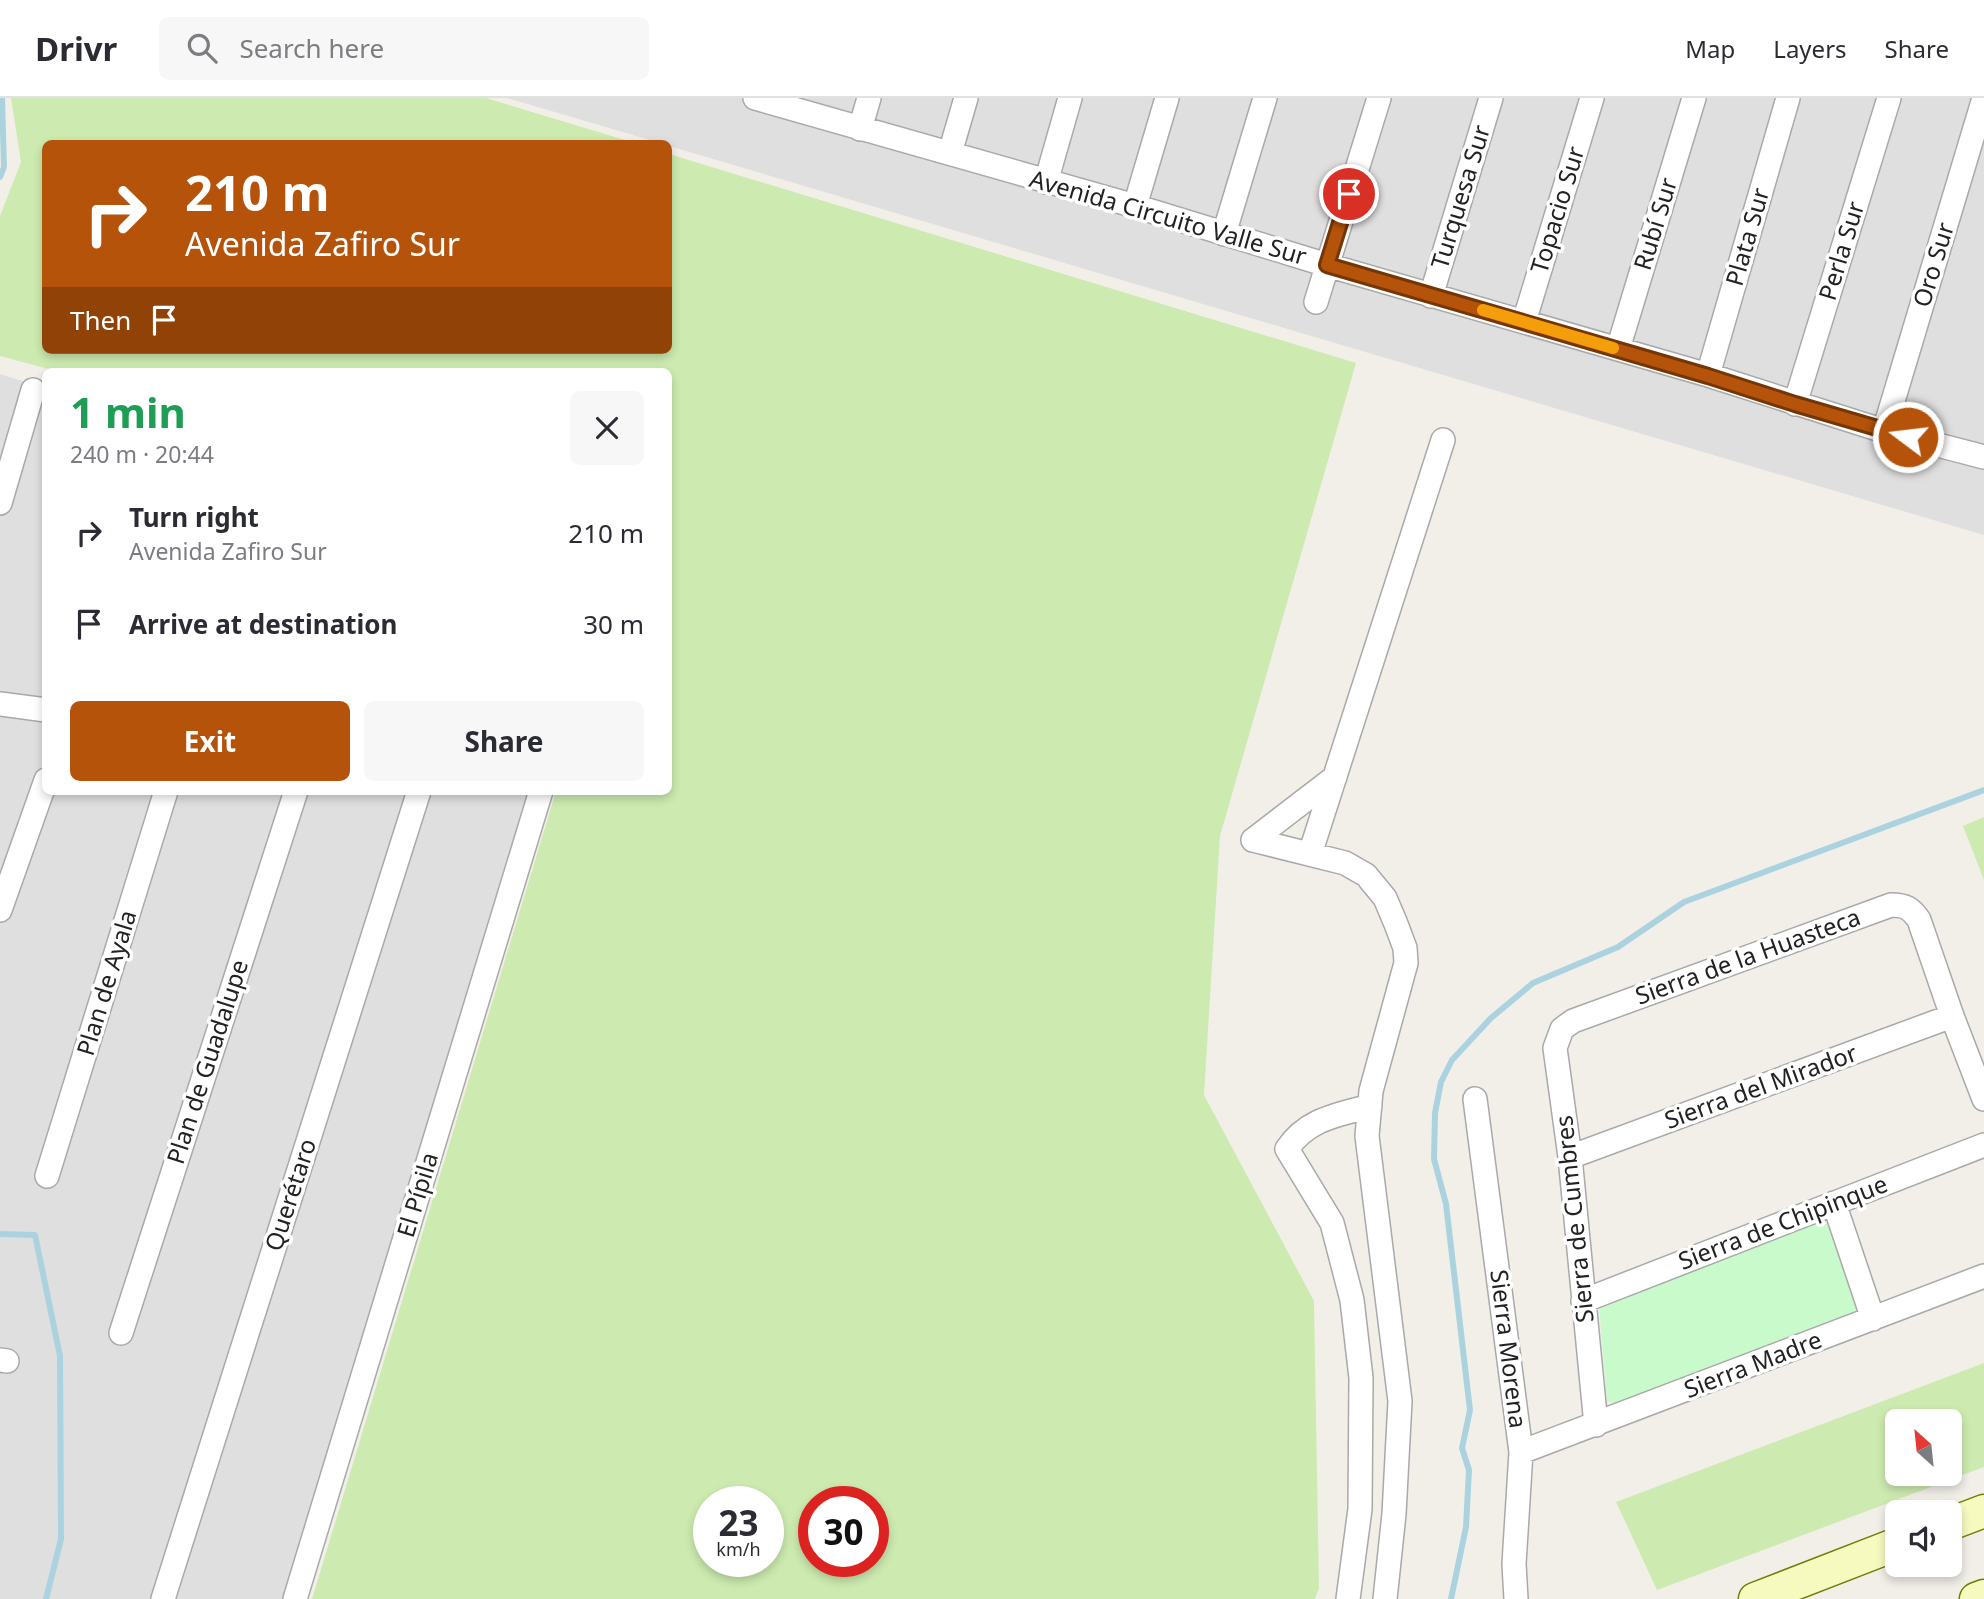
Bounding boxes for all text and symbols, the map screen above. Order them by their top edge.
search box [159,17,649,80]
text: Drivr [35,26,117,71]
icon: search [183,29,221,67]
text: Search here [239,30,384,66]
text: Map [1685,32,1735,65]
text: Layers [1773,32,1847,65]
text: Share [1885,32,1949,65]
street label: Turquesa Sur [1422,121,1497,272]
street label: Topacio Sur [1522,142,1591,277]
text: 210 m [185,159,330,225]
street label: Avenida Circuito Valle Sur [1026,161,1311,272]
pin [1319,164,1379,224]
icon: right [70,168,161,259]
street label: Rubí Sur [1625,173,1684,274]
icon: arrive [1330,175,1368,213]
street label: Plata Sur [1717,184,1776,289]
street label: Perla Sur [1810,197,1871,304]
street label: Oro Sur [1904,218,1961,311]
text: Avenida Zafiro Sur [185,222,460,265]
icon: arrive [145,301,183,339]
text: Then [70,302,131,338]
text: 1 min [70,383,186,440]
button: close [570,391,644,465]
position arrow [1871,400,1945,474]
text: 240 m · 20:44 [70,438,214,470]
text: Turn right [129,499,259,535]
icon: right [70,514,108,552]
text: 210 m [568,515,644,551]
text: Avenida Zafiro Sur [129,535,327,567]
icon: arrive [70,605,108,643]
text: Arrive at destination [129,606,398,642]
text: 30 m [583,606,644,642]
button: Exit [70,701,350,781]
button: Share [364,701,644,781]
street label: Sierra de la Huasteca [1630,900,1865,1012]
street label: Plan de Ayala [68,906,143,1059]
street label: Plan de Guadalupe [158,955,255,1168]
street label: Sierra del Mirador [1660,1035,1861,1136]
street label: Sierra de Cumbres [1546,1114,1601,1324]
street label: Querétaro [256,1134,323,1255]
street label: El Pípila [388,1148,445,1241]
street label: Sierra de Chipinque [1673,1166,1892,1277]
street label: Sierra Morena [1483,1268,1536,1430]
street label: Sierra Madre [1679,1322,1826,1405]
north arrow [1885,1409,1962,1486]
map controls [1885,1409,1962,1577]
speed limit sign: 30 [798,1486,889,1577]
text: 23 [718,1499,759,1546]
button: sound [1885,1500,1962,1577]
text: km/h [716,1537,761,1561]

